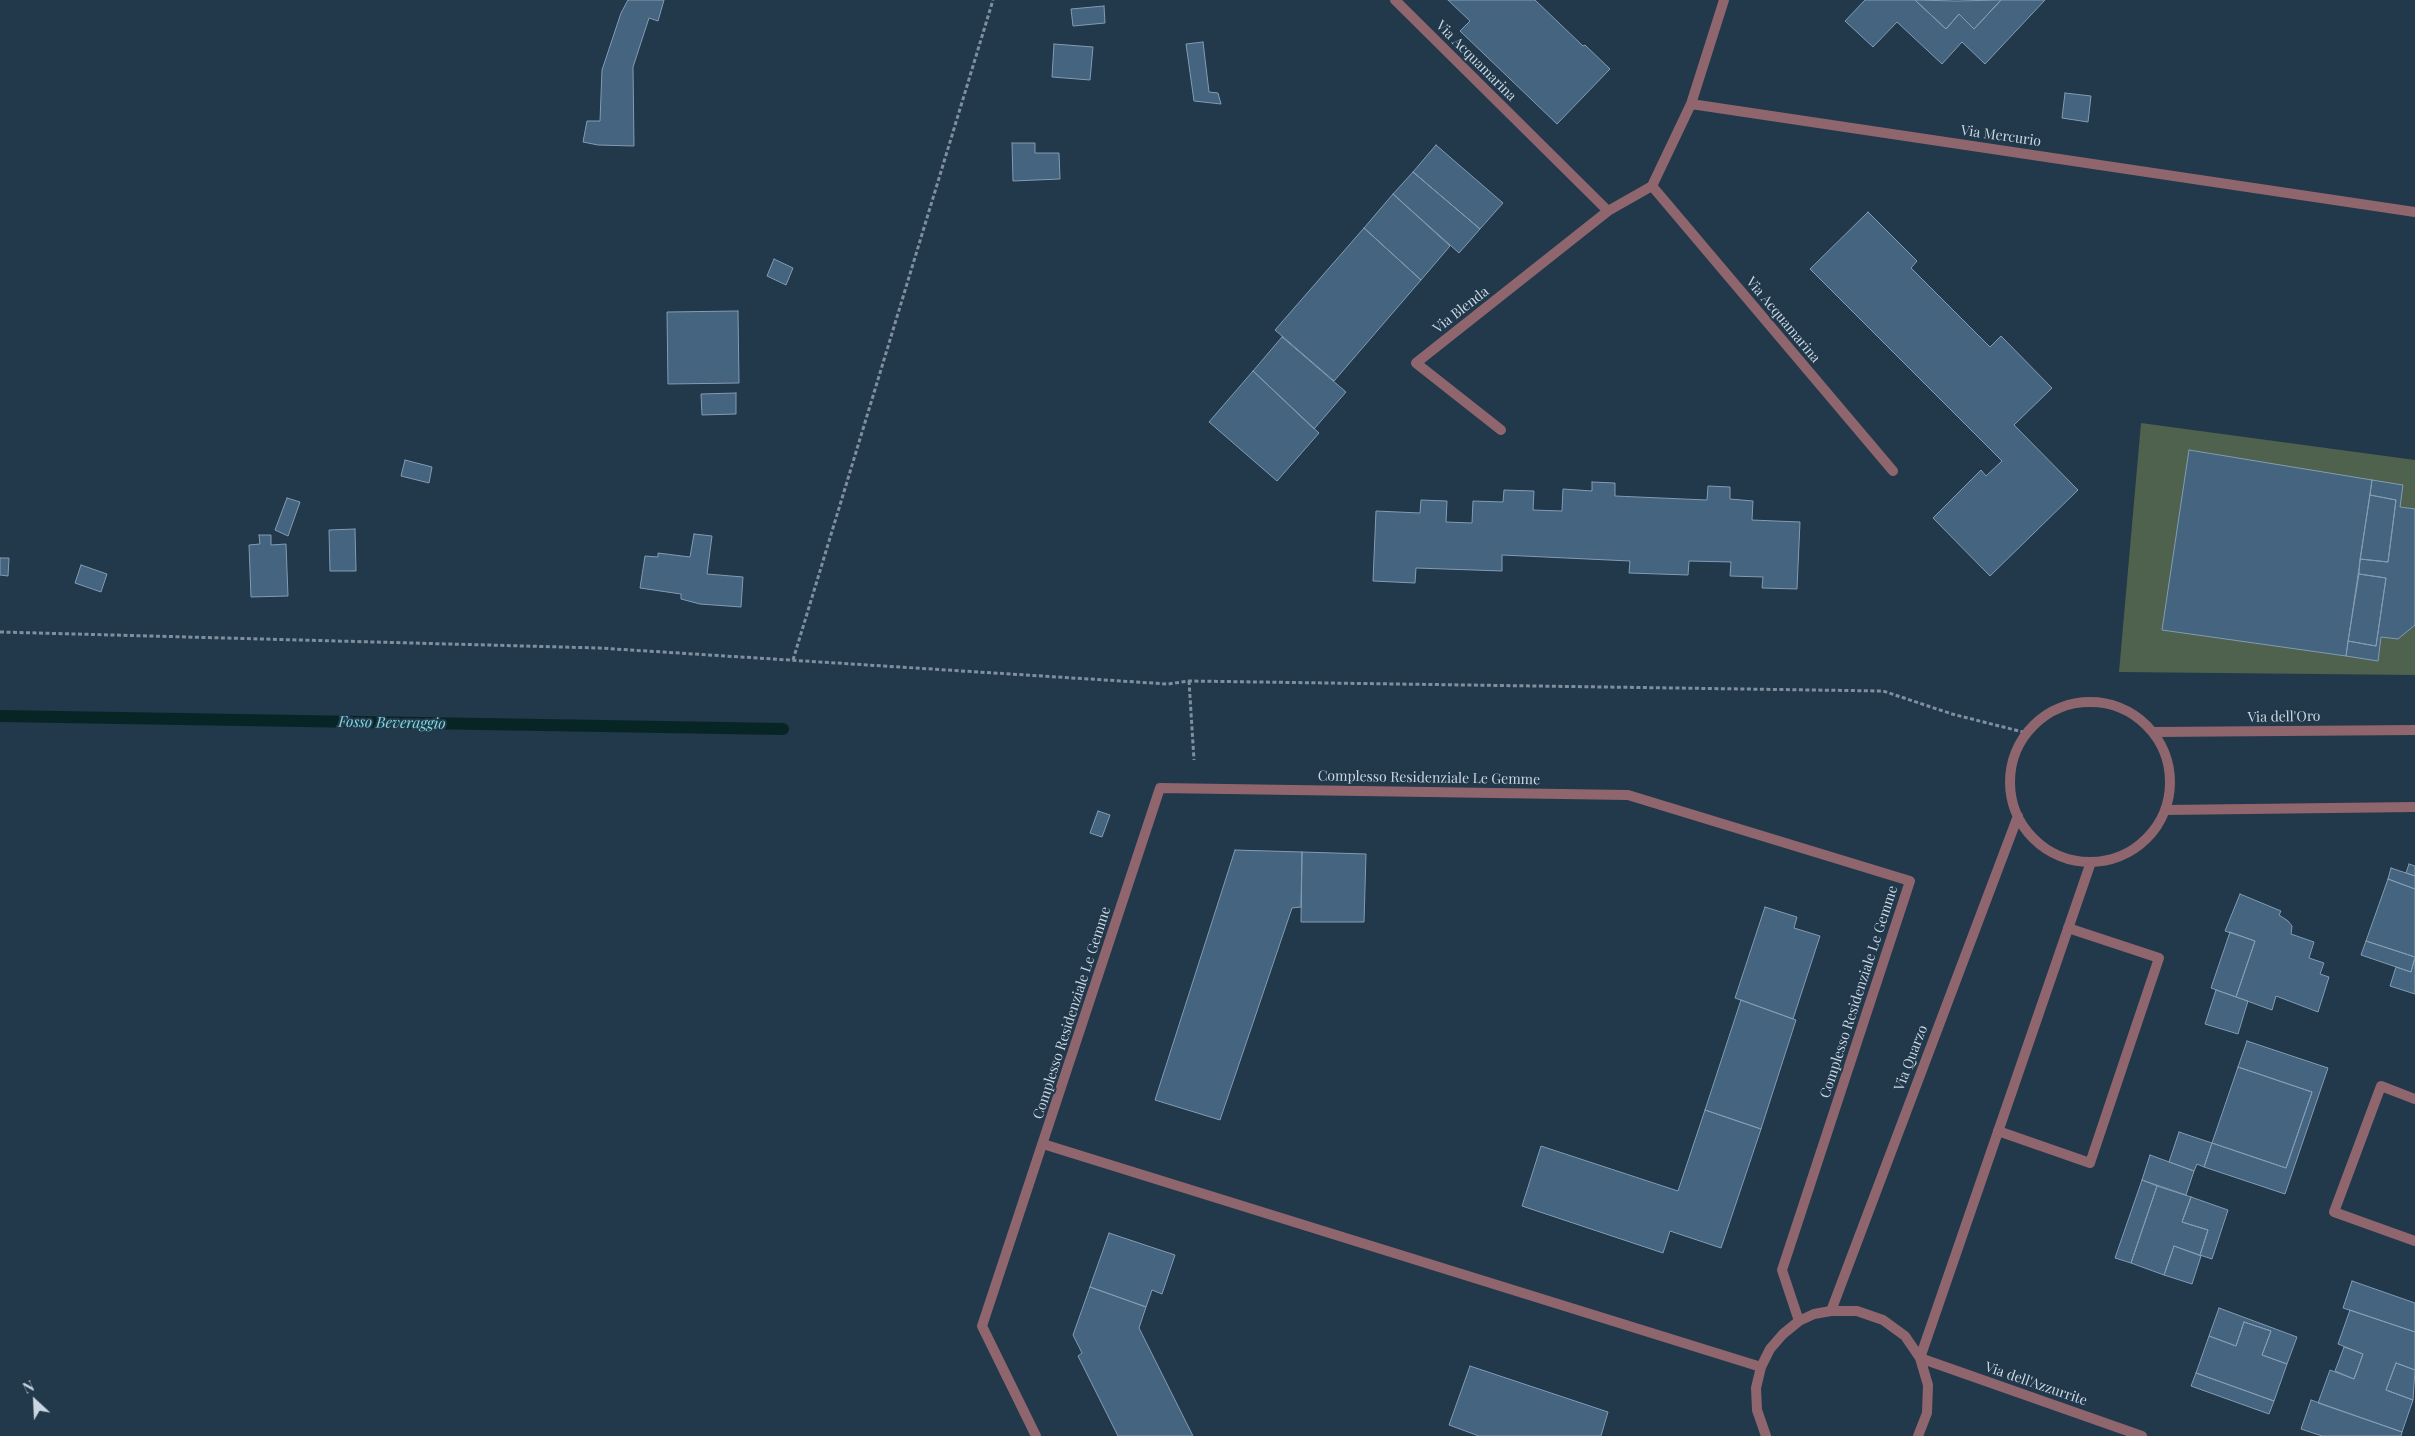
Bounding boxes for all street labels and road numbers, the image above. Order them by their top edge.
street label: Via Acquamarina [1432,17,1520,105]
street label: Via Mercurio [1960,122,2042,150]
street label: Via Acquamarina [1742,274,1824,366]
street label: Via Blenda [1430,283,1492,337]
street label: Via dell'Oro [2247,708,2321,726]
street label: Complesso Residenziale Le Gemme [1318,768,1540,788]
street label: Complesso Residenziale Le Gemme [1817,884,1901,1100]
street label: Complesso Residenziale Le Gemme [1030,905,1114,1121]
street label: Via Quarzo [1891,1023,1931,1093]
street label: Via dell'Azzurrite [1983,1359,2089,1409]

